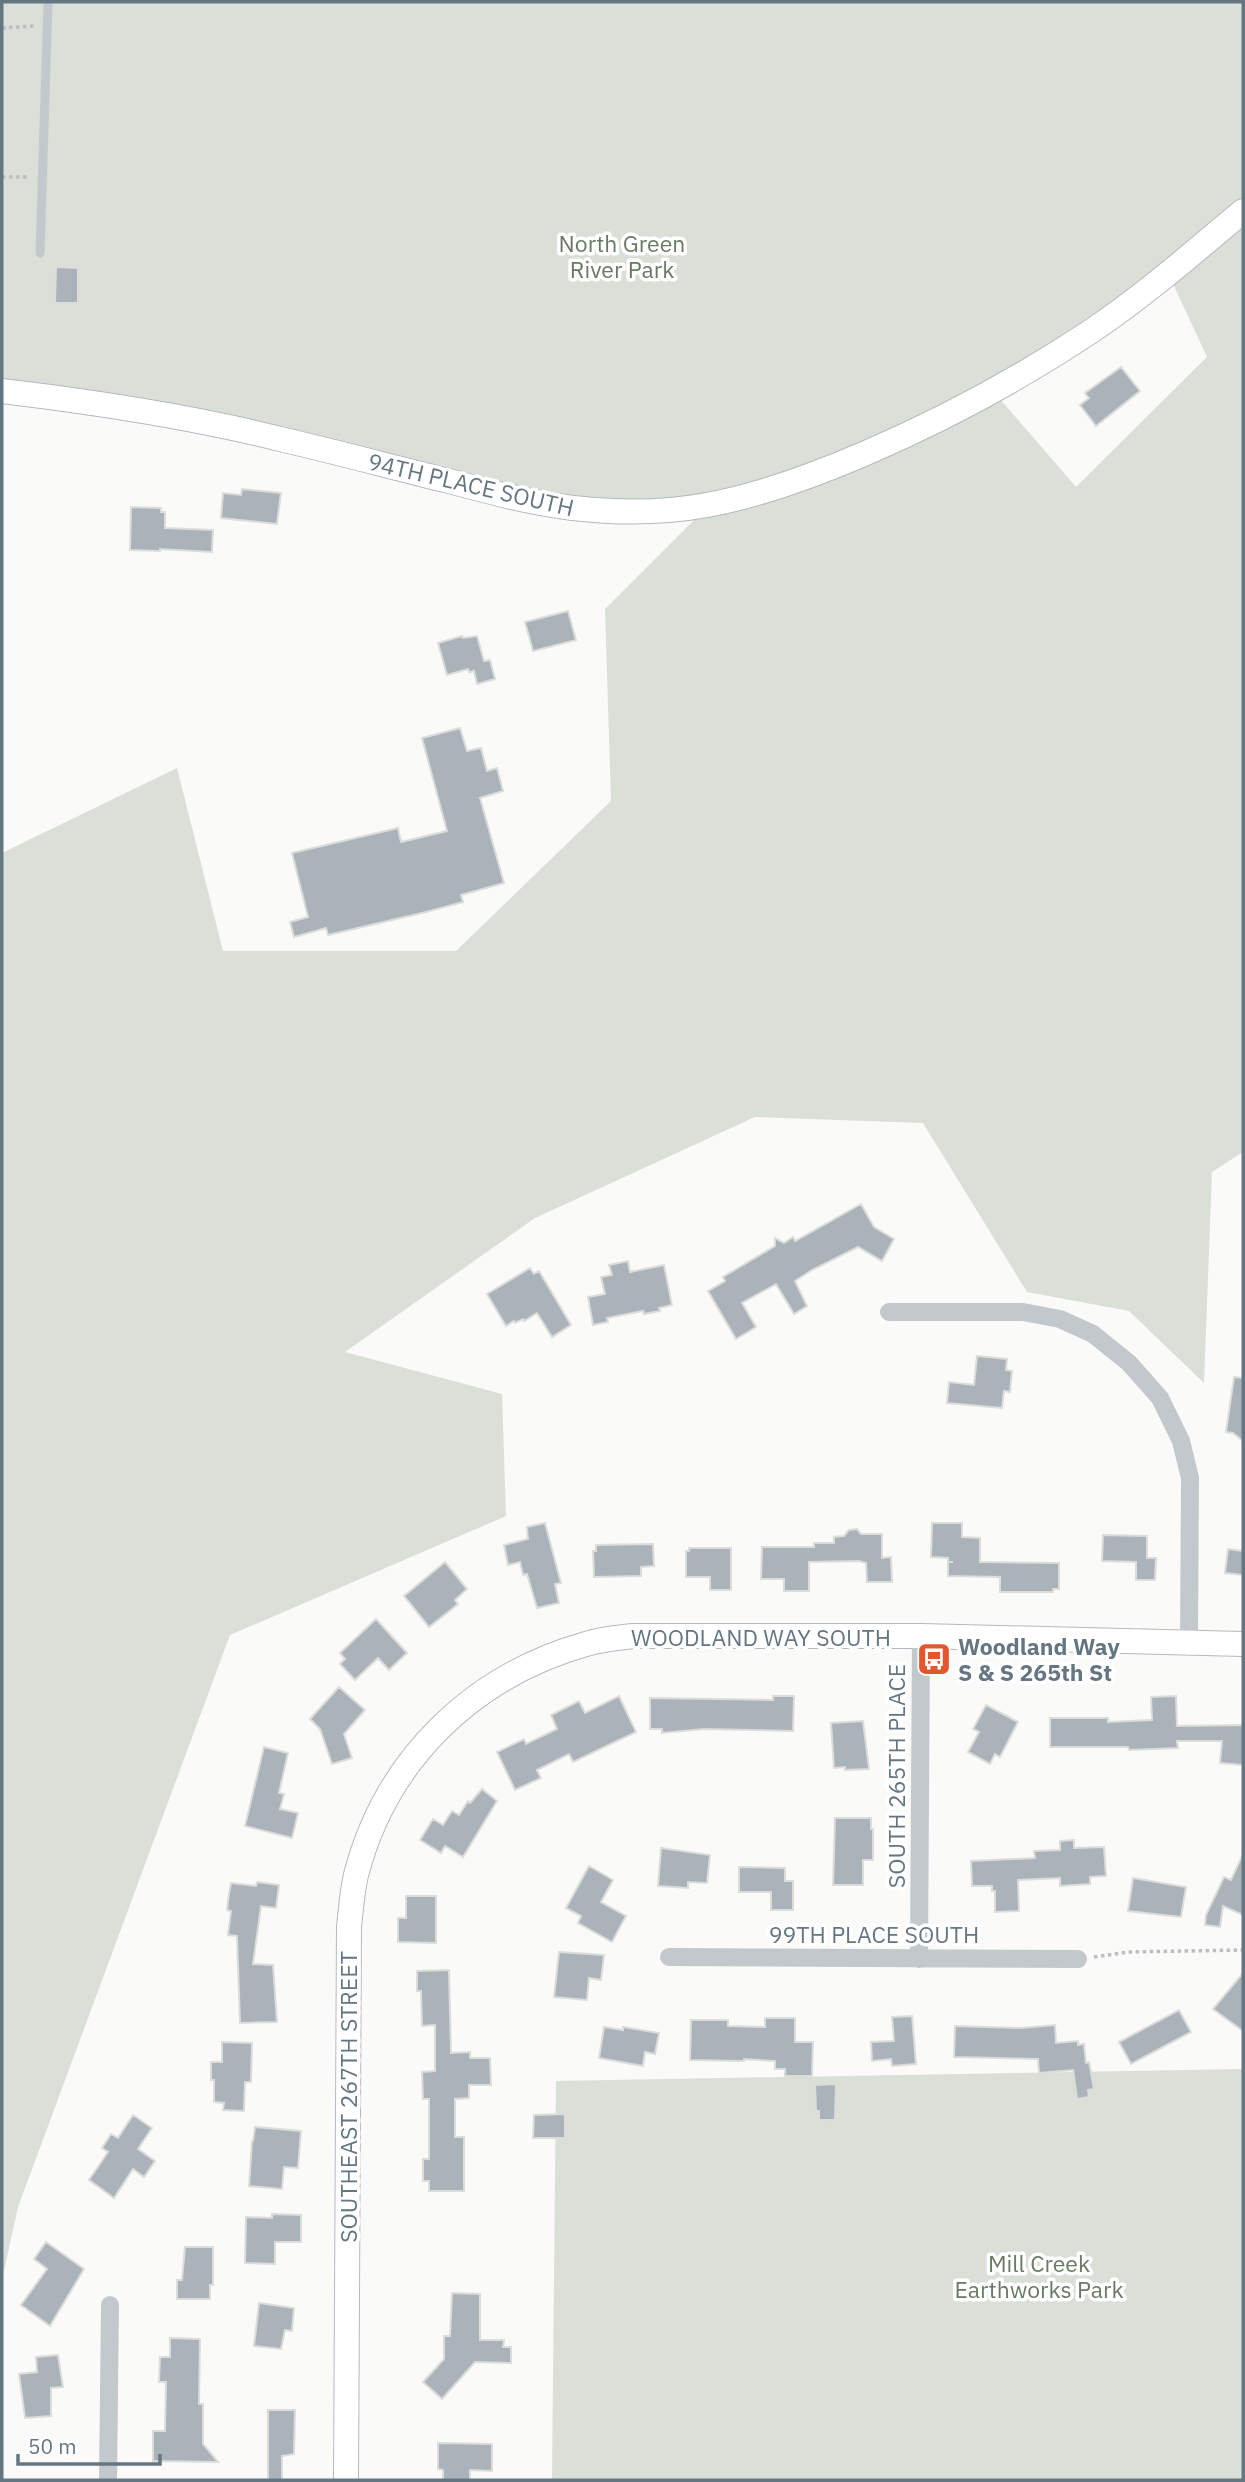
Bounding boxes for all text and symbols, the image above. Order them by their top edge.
park label: North Green River Park [559,228,685,284]
street label: 94TH PLACE SOUTH [365,446,577,522]
street label: WOODLAND WAY SOUTH [631,1622,891,1652]
place label: Woodland Way S & S 265th St [958,1631,1120,1687]
bus stop icon: Woodland Way S & S 265th St [915,1640,953,1678]
street label: SOUTH 265TH PLACE [881,1664,911,1888]
street label: 99TH PLACE SOUTH [769,1919,979,1949]
street label: SOUTHEAST 267TH STREET [333,1951,363,2243]
park label: Mill Creek Earthworks Park [954,2248,1124,2304]
scale bar [18,2422,159,2466]
text: 50 m [28,2432,77,2460]

